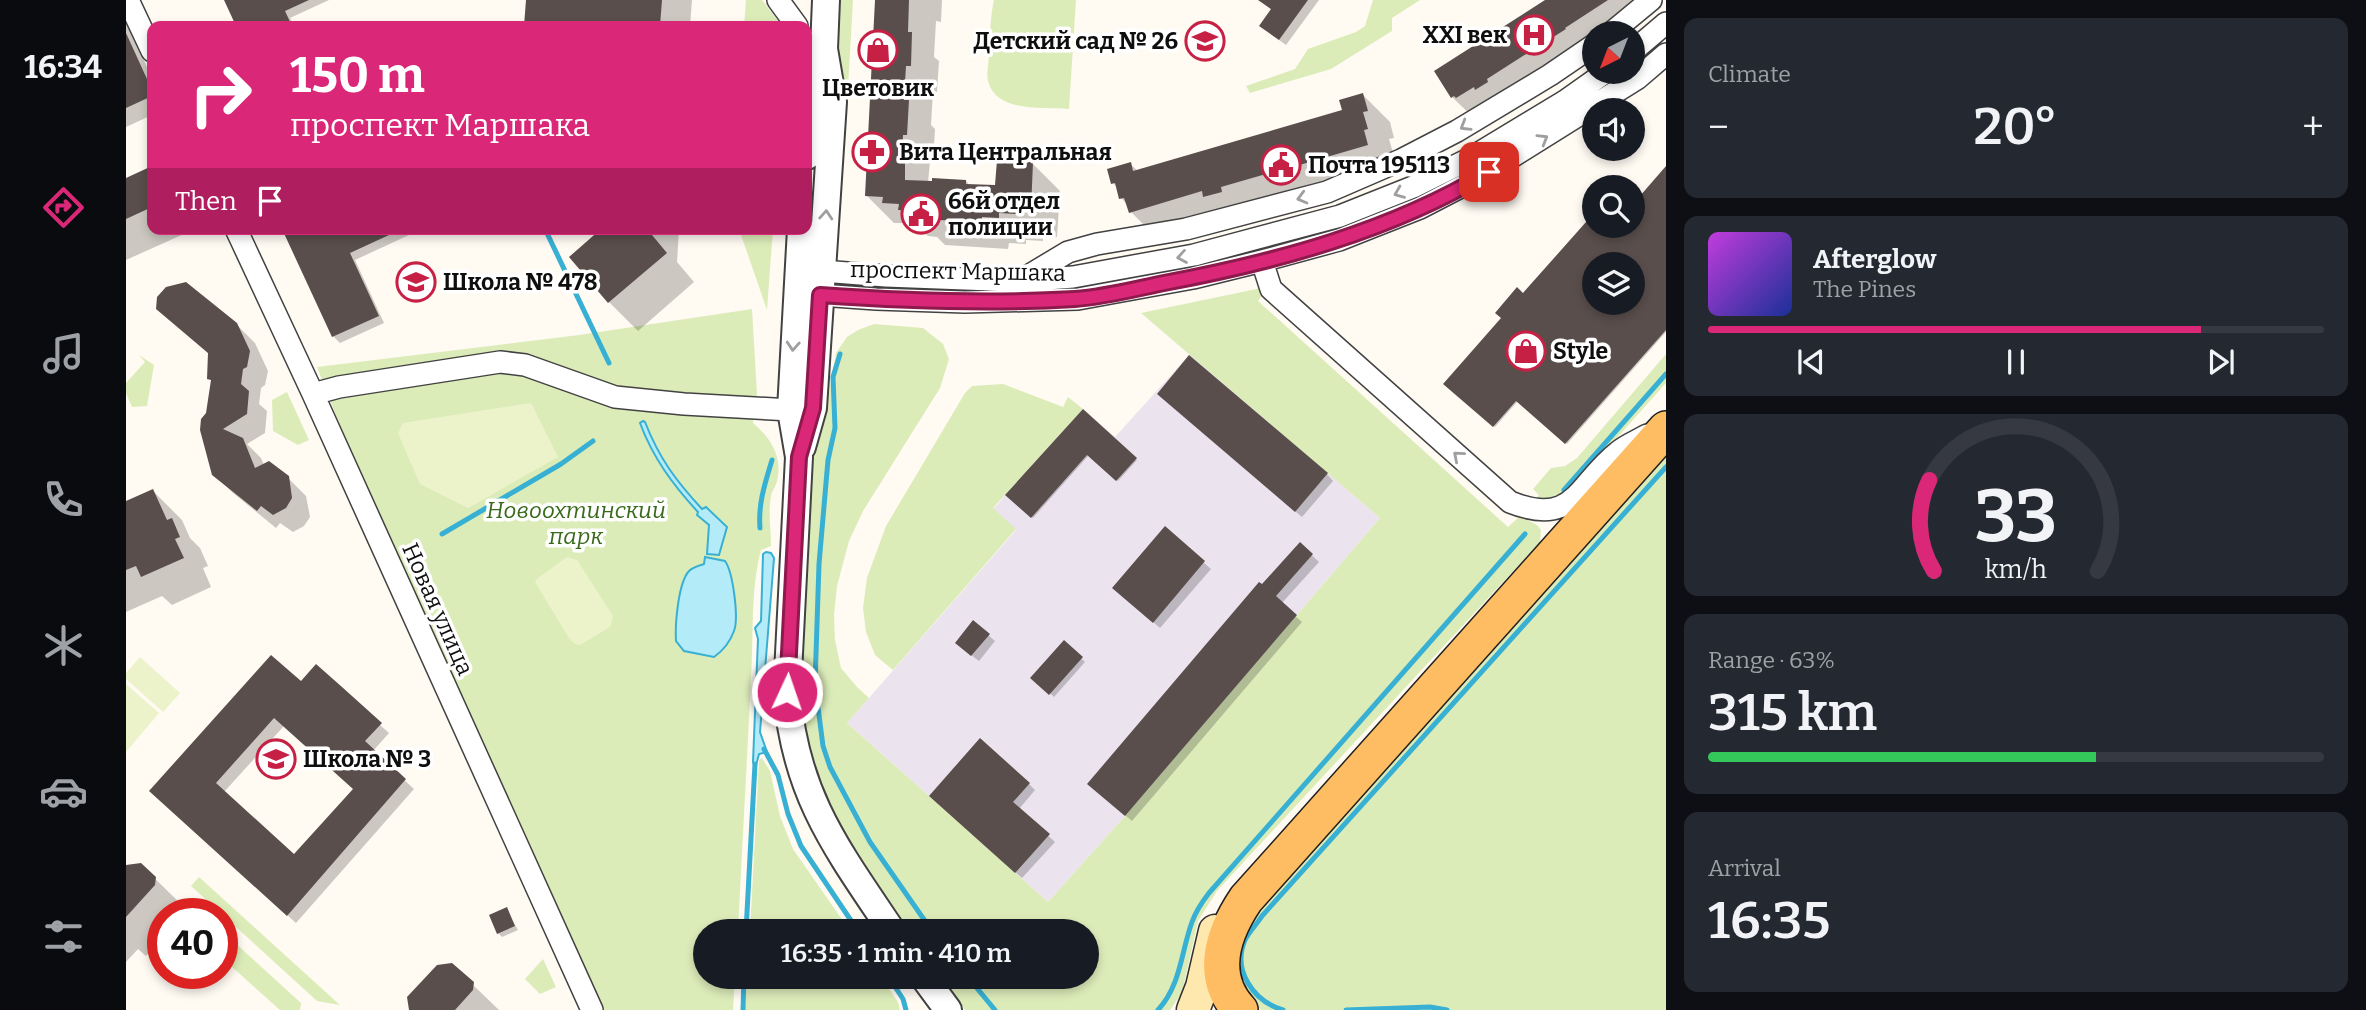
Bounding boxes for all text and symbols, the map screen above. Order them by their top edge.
hospital icon: XXI век [1513,14,1555,56]
school or university icon: Детский сад № 26 [1184,20,1226,62]
place label: XXI век [1423,21,1507,49]
north arrow [1582,21,1645,84]
map controls [1582,21,1645,315]
place label: Детский сад № 26 [974,27,1178,55]
shop icon: Цветовик [857,29,899,71]
text: 150 m [290,46,425,105]
text: 16:34 [24,48,102,86]
icon: right [175,49,266,140]
text: Climate [1708,60,1791,88]
place label: Цветовик [822,74,934,102]
text: 20° [1973,95,2058,158]
button: sound [1582,98,1645,161]
text: − [1708,104,1729,150]
text: + [2302,104,2324,150]
text: проспект Маршака [290,106,590,144]
one-way arrow [1460,118,1473,131]
pharmacy icon: Вита Центральная [851,131,893,173]
one-way arrow [1536,134,1549,147]
place label: Вита Центральная [899,138,1112,166]
pin [1459,142,1519,202]
public building icon: Почта 195113 [1260,144,1302,186]
place label: Почта 195113 [1308,151,1450,179]
icon: arrive [1470,153,1508,191]
button: search [1582,175,1645,238]
icon: arrive [251,182,289,220]
icon: directions [39,183,88,232]
one-way arrow [1394,184,1406,198]
text: Then [175,186,237,217]
place label: 66й отдел полиции [948,187,1060,241]
one-way arrow [1296,190,1308,205]
public building icon: 66й отдел полиции [900,193,942,235]
one-way arrow [818,209,833,220]
text: Afterglow [1813,244,1936,275]
one-way arrow [1176,249,1188,264]
button: layers [1582,252,1645,315]
street label: проспект Маршака [850,255,1066,287]
school or university icon: Школа № 478 [395,261,437,303]
place label: Школа № 478 [443,268,598,296]
text: The Pines [1813,275,1916,303]
icon: music [39,329,88,378]
shop icon: Style [1505,330,1547,372]
place label: Style [1553,337,1608,365]
one-way arrow [786,340,801,351]
icon: previous [1792,343,1830,381]
icon: pause [1997,343,2035,381]
icon: next [2202,343,2240,381]
one-way arrow [1454,452,1467,465]
text: 33 [1975,473,2057,560]
icon: phone [39,475,88,524]
park label: Новоохтинский парк [486,496,666,550]
street label: Новая улица [396,539,480,680]
text: km/h [1985,555,2047,585]
icon: climate [39,621,88,670]
text: Range · 63% [1708,646,1835,674]
position arrow [750,655,824,729]
text: 315 km [1708,681,1877,744]
school or university icon: Школа № 3 [255,738,297,780]
place label: Школа № 3 [303,745,431,773]
icon: car [39,767,88,816]
text: Arrival [1708,854,1781,882]
text: 16:35 [1708,889,1831,952]
speed limit sign: 40 [147,898,238,989]
icon: filters [39,912,88,961]
text: 16:35 · 1 min · 410 m [781,938,1011,969]

